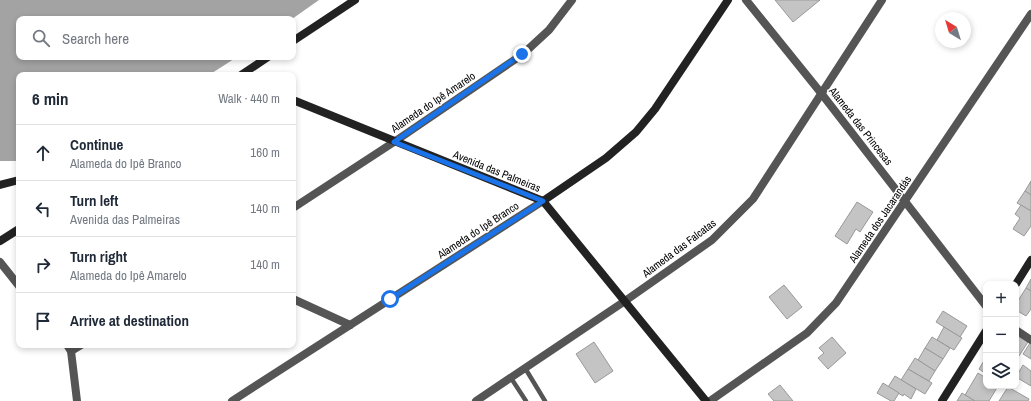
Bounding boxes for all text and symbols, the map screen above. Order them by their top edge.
north arrow [935,12,971,48]
search box [16,16,296,60]
icon: search [30,27,52,49]
text: Search here [62,28,129,49]
route end [513,45,531,63]
street label: Alameda do Ipê Amarelo [387,69,478,136]
street label: Alameda das Princesas [826,83,896,168]
text: 6 min [32,87,68,110]
text: Walk · 440 m [218,90,280,107]
text: Continue [70,134,123,155]
icon: ahead [32,142,54,164]
text: 160 m [250,144,280,161]
street label: Avenida das Palmeiras [450,147,543,195]
text: Alameda do Ipê Branco [70,155,181,172]
street label: Alameda dos Jacarandás [845,172,915,266]
text: Turn left [70,190,118,211]
icon: left [32,198,54,220]
street label: Alameda do Ipê Branco [434,198,521,262]
text: 140 m [250,200,280,217]
text: Avenida das Palmeiras [70,211,180,228]
street label: Alameda das Falcatas [639,215,719,281]
text: Turn right [70,246,127,267]
icon: right [32,254,54,276]
text: 140 m [250,256,280,273]
text: Alameda do Ipê Amarelo [70,267,187,284]
map controls [983,281,1019,389]
button: + [983,281,1019,317]
route start [381,290,399,308]
icon: arrive [32,310,54,332]
text: Arrive at destination [70,310,189,331]
button: − [983,317,1019,353]
button: layers [983,353,1019,389]

